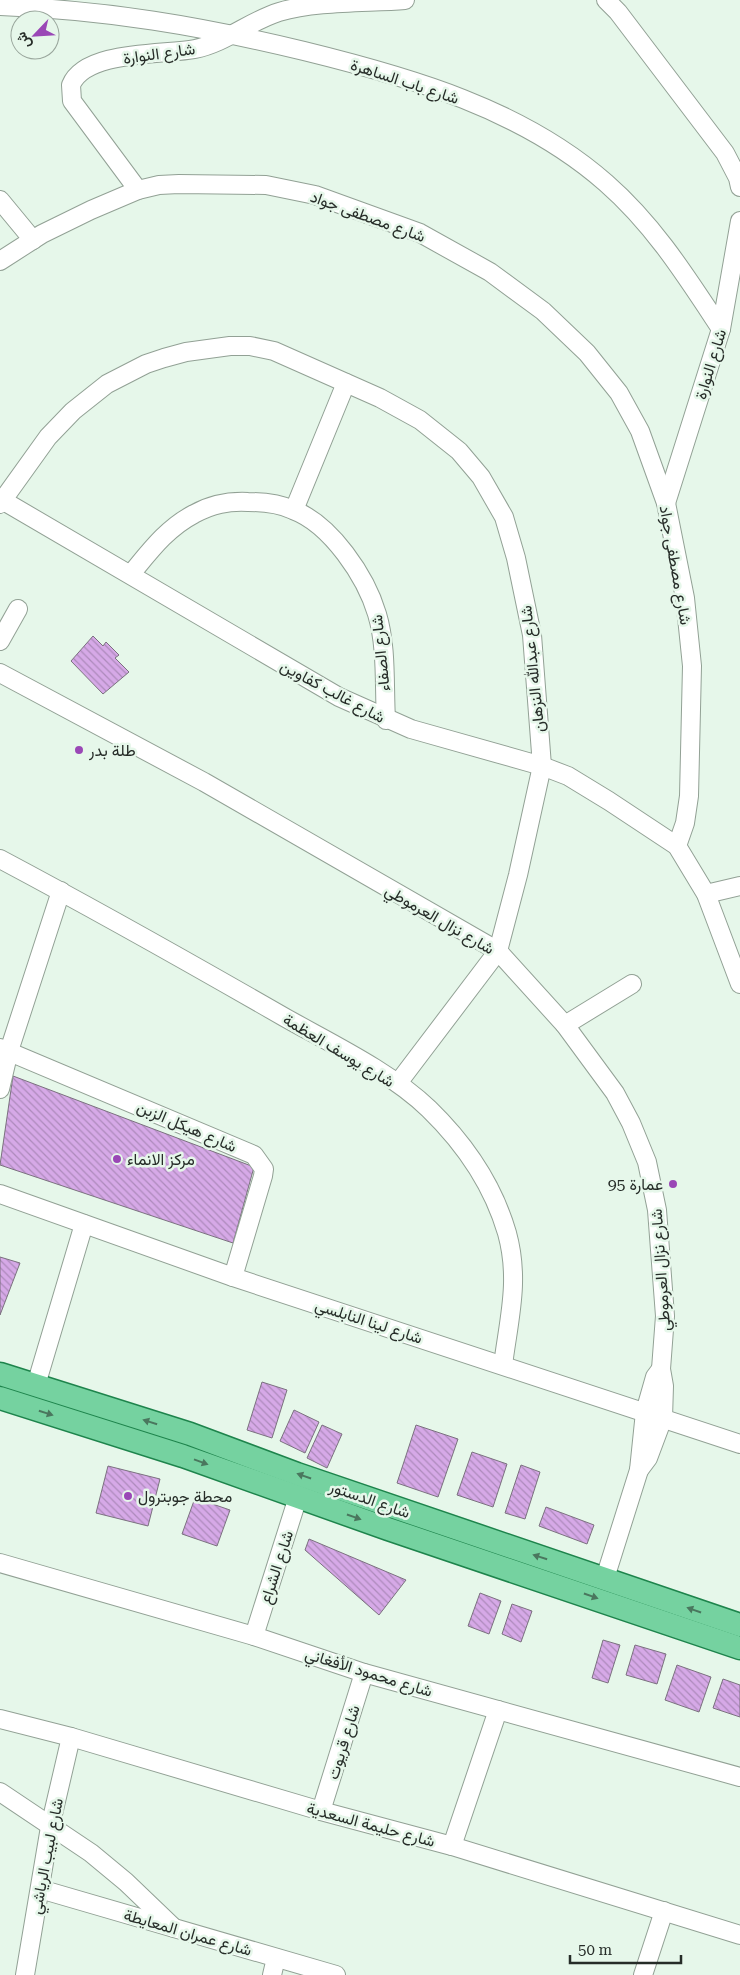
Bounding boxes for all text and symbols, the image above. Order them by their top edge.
north arrow [10,10,60,60]
text: ش [12,29,35,52]
street label: شارع النوارة [122,39,197,70]
street label: شارع باب الساهرة [348,55,461,110]
street label: شارع مصطفى جواد [307,187,428,248]
street label: شارع النوارة [691,327,732,402]
street label: شارع مصطفى جواد [654,504,695,627]
street label: شارع عبدالله النزهان [516,604,551,733]
street label: شارع الصفاء [367,613,396,692]
street label: شارع غالب كفاوين [276,656,388,729]
place label: طلة بدر [88,741,136,761]
marker: طلة بدر [73,744,85,756]
street label: شارع نزال العرموطي [380,881,498,962]
street label: شارع يوسف العظمة [279,1010,398,1093]
street label: شارع هيكل الزبن [133,1097,240,1158]
place label: مركز الانماء [127,1150,195,1170]
marker: مركز الانماء [111,1153,123,1165]
place label: عمارة 95 [608,1175,663,1195]
marker: عمارة 95 [667,1178,679,1190]
street label: شارع نزال العرموطي [647,1208,678,1332]
street label: شارع لينا النابلسي [311,1295,425,1352]
one-way arrow [39,1409,54,1417]
one-way arrow [143,1417,158,1425]
one-way arrow [194,1459,209,1467]
one-way arrow [296,1472,311,1479]
street label: شارع الدستور [325,1476,413,1524]
place label: محطة جوبترول [138,1487,232,1507]
marker: محطة جوبترول [122,1490,134,1502]
one-way arrow [347,1514,362,1521]
street label: شارع الشراع [256,1528,299,1607]
one-way arrow [532,1553,547,1561]
one-way arrow [584,1593,599,1601]
one-way arrow [686,1606,701,1614]
street label: شارع محمود الأفغاني [302,1644,435,1705]
street label: شارع قريوت [323,1703,366,1782]
street label: شارع لبيب الرياشي [26,1796,71,1916]
street label: شارع حليمة السعدية [304,1798,437,1853]
street label: شارع عمران المعايطة [121,1905,254,1962]
scale bar [570,1932,681,1964]
text: 50 m [578,1941,613,1959]

